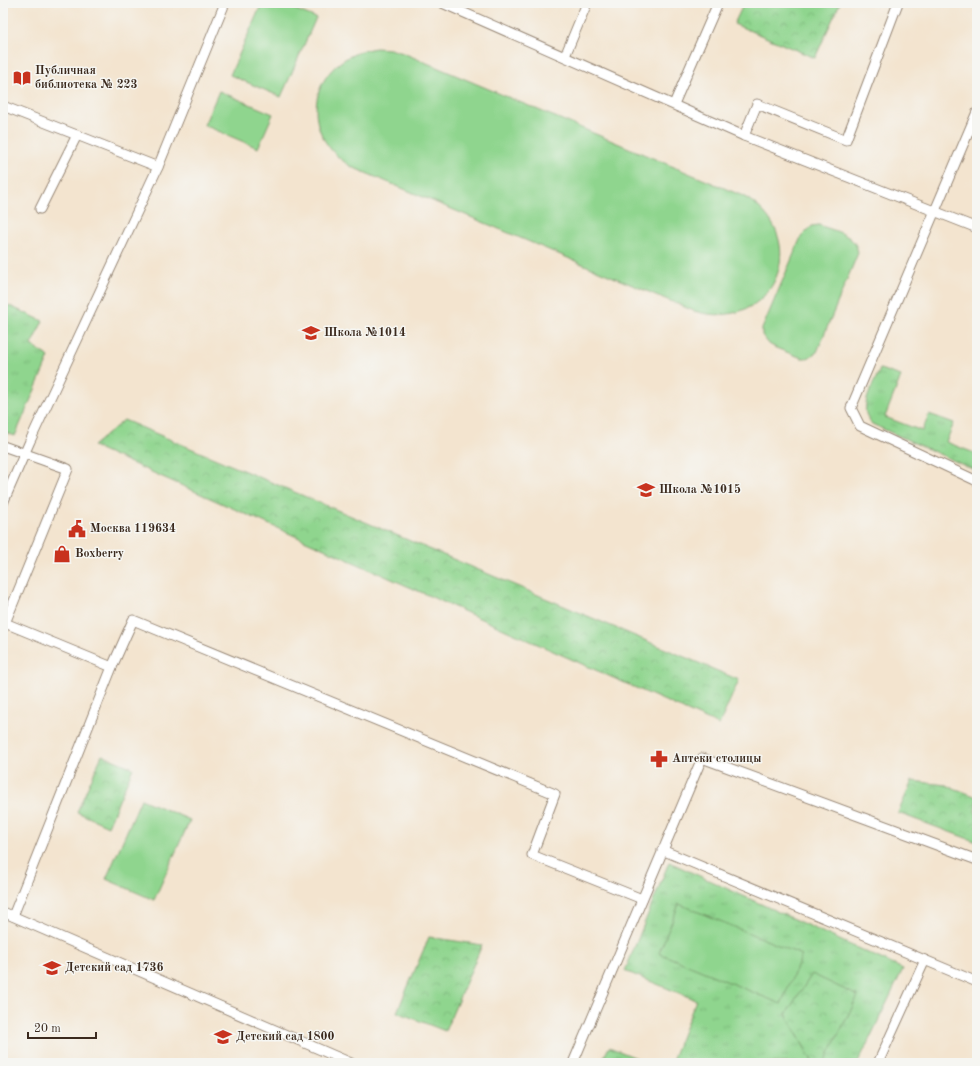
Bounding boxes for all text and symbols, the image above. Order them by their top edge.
place label: Публичная библиотека № 223 [35,65,138,91]
library icon: Публичная библиотека № 223 [12,68,32,88]
school or university icon: Школа №1014 [301,323,321,343]
place label: Школа №1014 [324,327,406,339]
school or university icon: Школа №1015 [636,480,656,500]
place label: Школа №1015 [659,483,741,496]
public building icon: Москва 119634 [67,519,87,539]
place label: Москва 119634 [90,523,176,535]
shop icon: Boxberry [52,544,72,564]
place label: Boxberry [75,548,124,560]
pharmacy icon: Аптеки столицы [649,749,669,769]
place label: Аптеки столицы [672,753,761,765]
school or university icon: Детский сад 1736 [42,958,62,978]
place label: Детский сад 1736 [65,962,164,974]
scale bar [28,1014,96,1040]
text: 20 m [34,1023,61,1035]
school or university icon: Детский сад 1800 [213,1027,233,1047]
place label: Детский сад 1800 [236,1031,335,1043]

